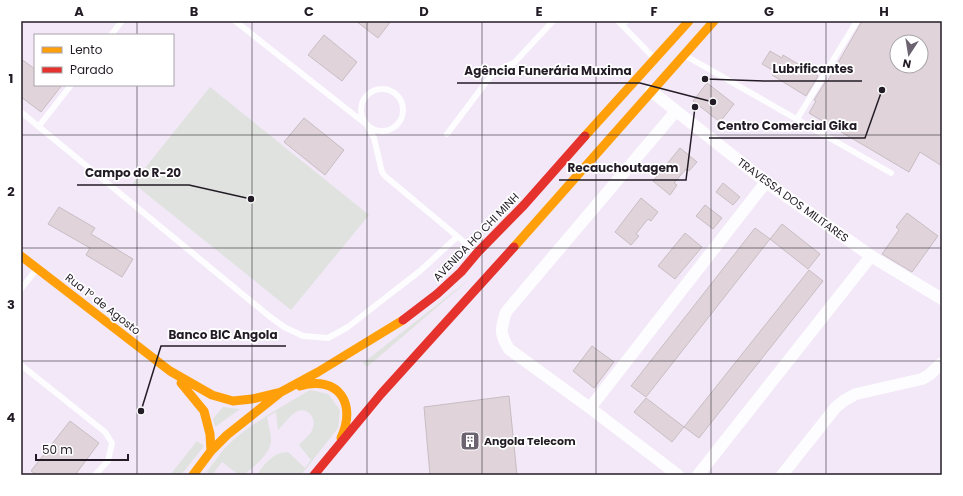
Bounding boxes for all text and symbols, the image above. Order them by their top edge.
text: A [74,2,84,21]
text: B [190,2,199,21]
text: C [304,2,314,21]
text: D [419,2,429,21]
text: E [535,2,543,21]
text: F [650,2,658,21]
text: G [764,2,774,21]
text: H [879,2,889,21]
legend [34,34,174,86]
north arrow [889,34,929,74]
text: Lento [70,41,103,58]
text: N [901,55,913,72]
callout: Lubrificantes [765,57,862,81]
callout: Agência Funerária Muxima [457,59,640,83]
text: Lubrificantes [773,60,854,77]
text: Parado [70,61,114,78]
text: Agência Funerária Muxima [464,62,632,79]
text: 1 [9,69,13,88]
callout: Centro Comercial Gika [709,114,865,138]
text: Centro Comercial Gika [717,117,857,134]
street label: TRAVESSA DOS MILITARES [734,154,852,246]
callout: Recauchoutagem [559,156,686,180]
text: Recauchoutagem [567,159,679,176]
callout: Campo do R-20 [77,161,189,185]
text: Campo do R-20 [85,164,181,181]
text: 2 [7,182,15,201]
street label: AVENIDA HO CHI MINH [429,189,523,285]
street label: Rua 1º de Agosto [62,270,144,338]
text: 3 [7,295,15,314]
callout: Banco BIC Angola [161,322,286,346]
text: Banco BIC Angola [168,326,278,343]
text: 4 [7,408,16,427]
building icon: Angola Telecom [459,430,481,452]
place label: Angola Telecom [484,433,576,449]
scale bar [36,436,128,462]
text: 50 m [42,441,73,458]

